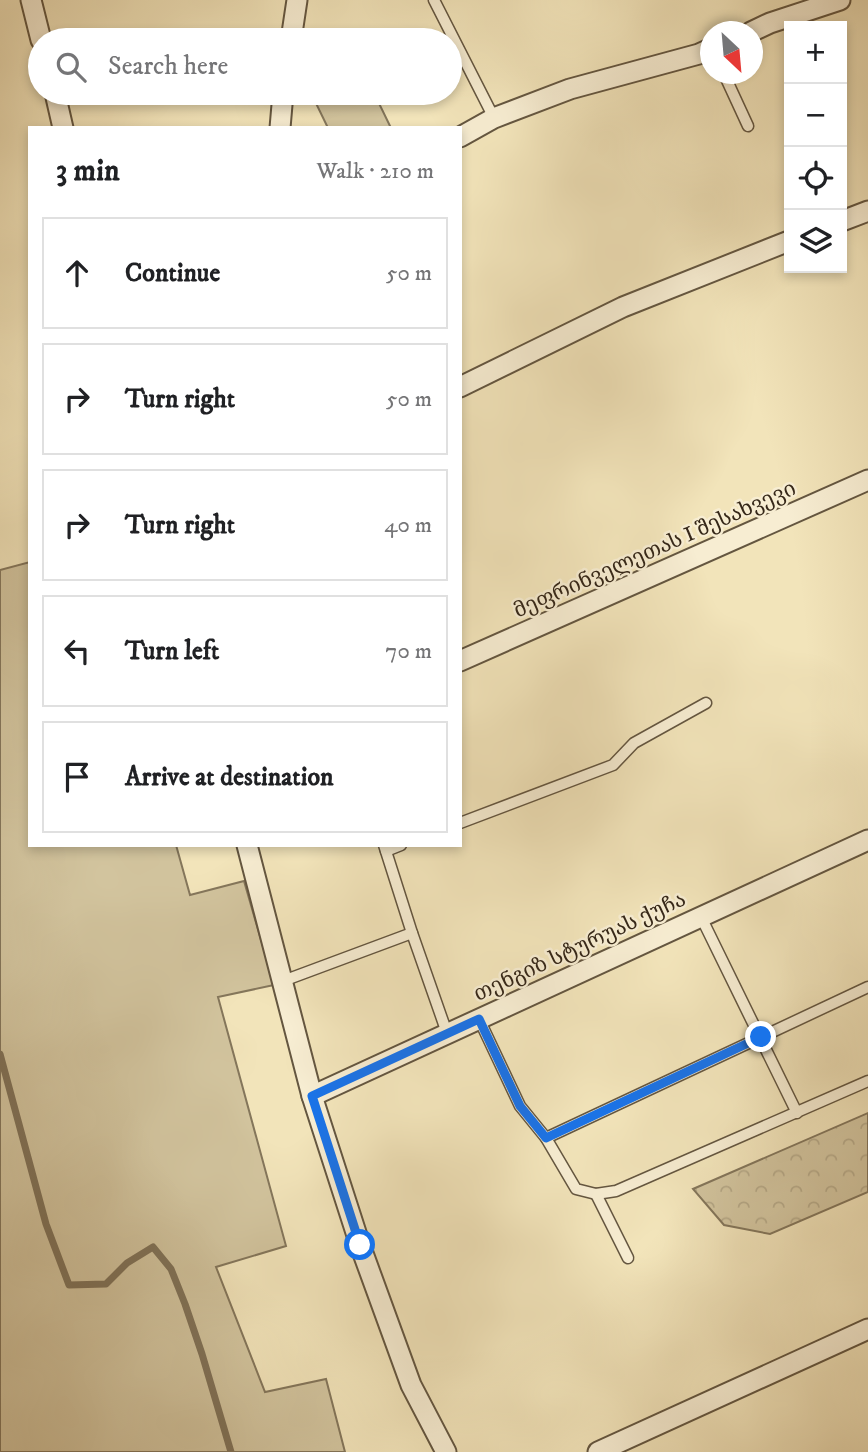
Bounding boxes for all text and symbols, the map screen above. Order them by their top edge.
north arrow [700,21,763,84]
map controls [784,21,847,273]
button: + [784,21,847,84]
search box [28,28,462,105]
icon: search [52,48,90,86]
text: Search here [108,50,228,83]
button: − [784,84,847,147]
button: locate [784,147,847,210]
text: 3 min [56,153,120,190]
text: Walk · 210 m [317,157,434,186]
button: layers [784,210,847,273]
icon: ahead [58,254,96,292]
text: Continue [125,257,220,290]
text: 50 m [386,259,432,288]
icon: right [58,380,96,418]
text: Turn right [125,383,235,416]
text: 50 m [386,385,432,414]
street label: მეფრინველეთას I შესახვევი [510,476,800,624]
icon: right [58,506,96,544]
text: Turn right [125,509,235,542]
text: 40 m [384,511,432,540]
icon: left [58,632,96,670]
text: Turn left [125,635,219,668]
text: 70 m [385,637,432,666]
icon: arrive [58,758,96,796]
text: Arrive at destination [125,761,334,794]
street label: თენგიზ სტურუას ქუჩა [470,886,690,1008]
route end [745,1021,776,1052]
route start [344,1229,375,1260]

